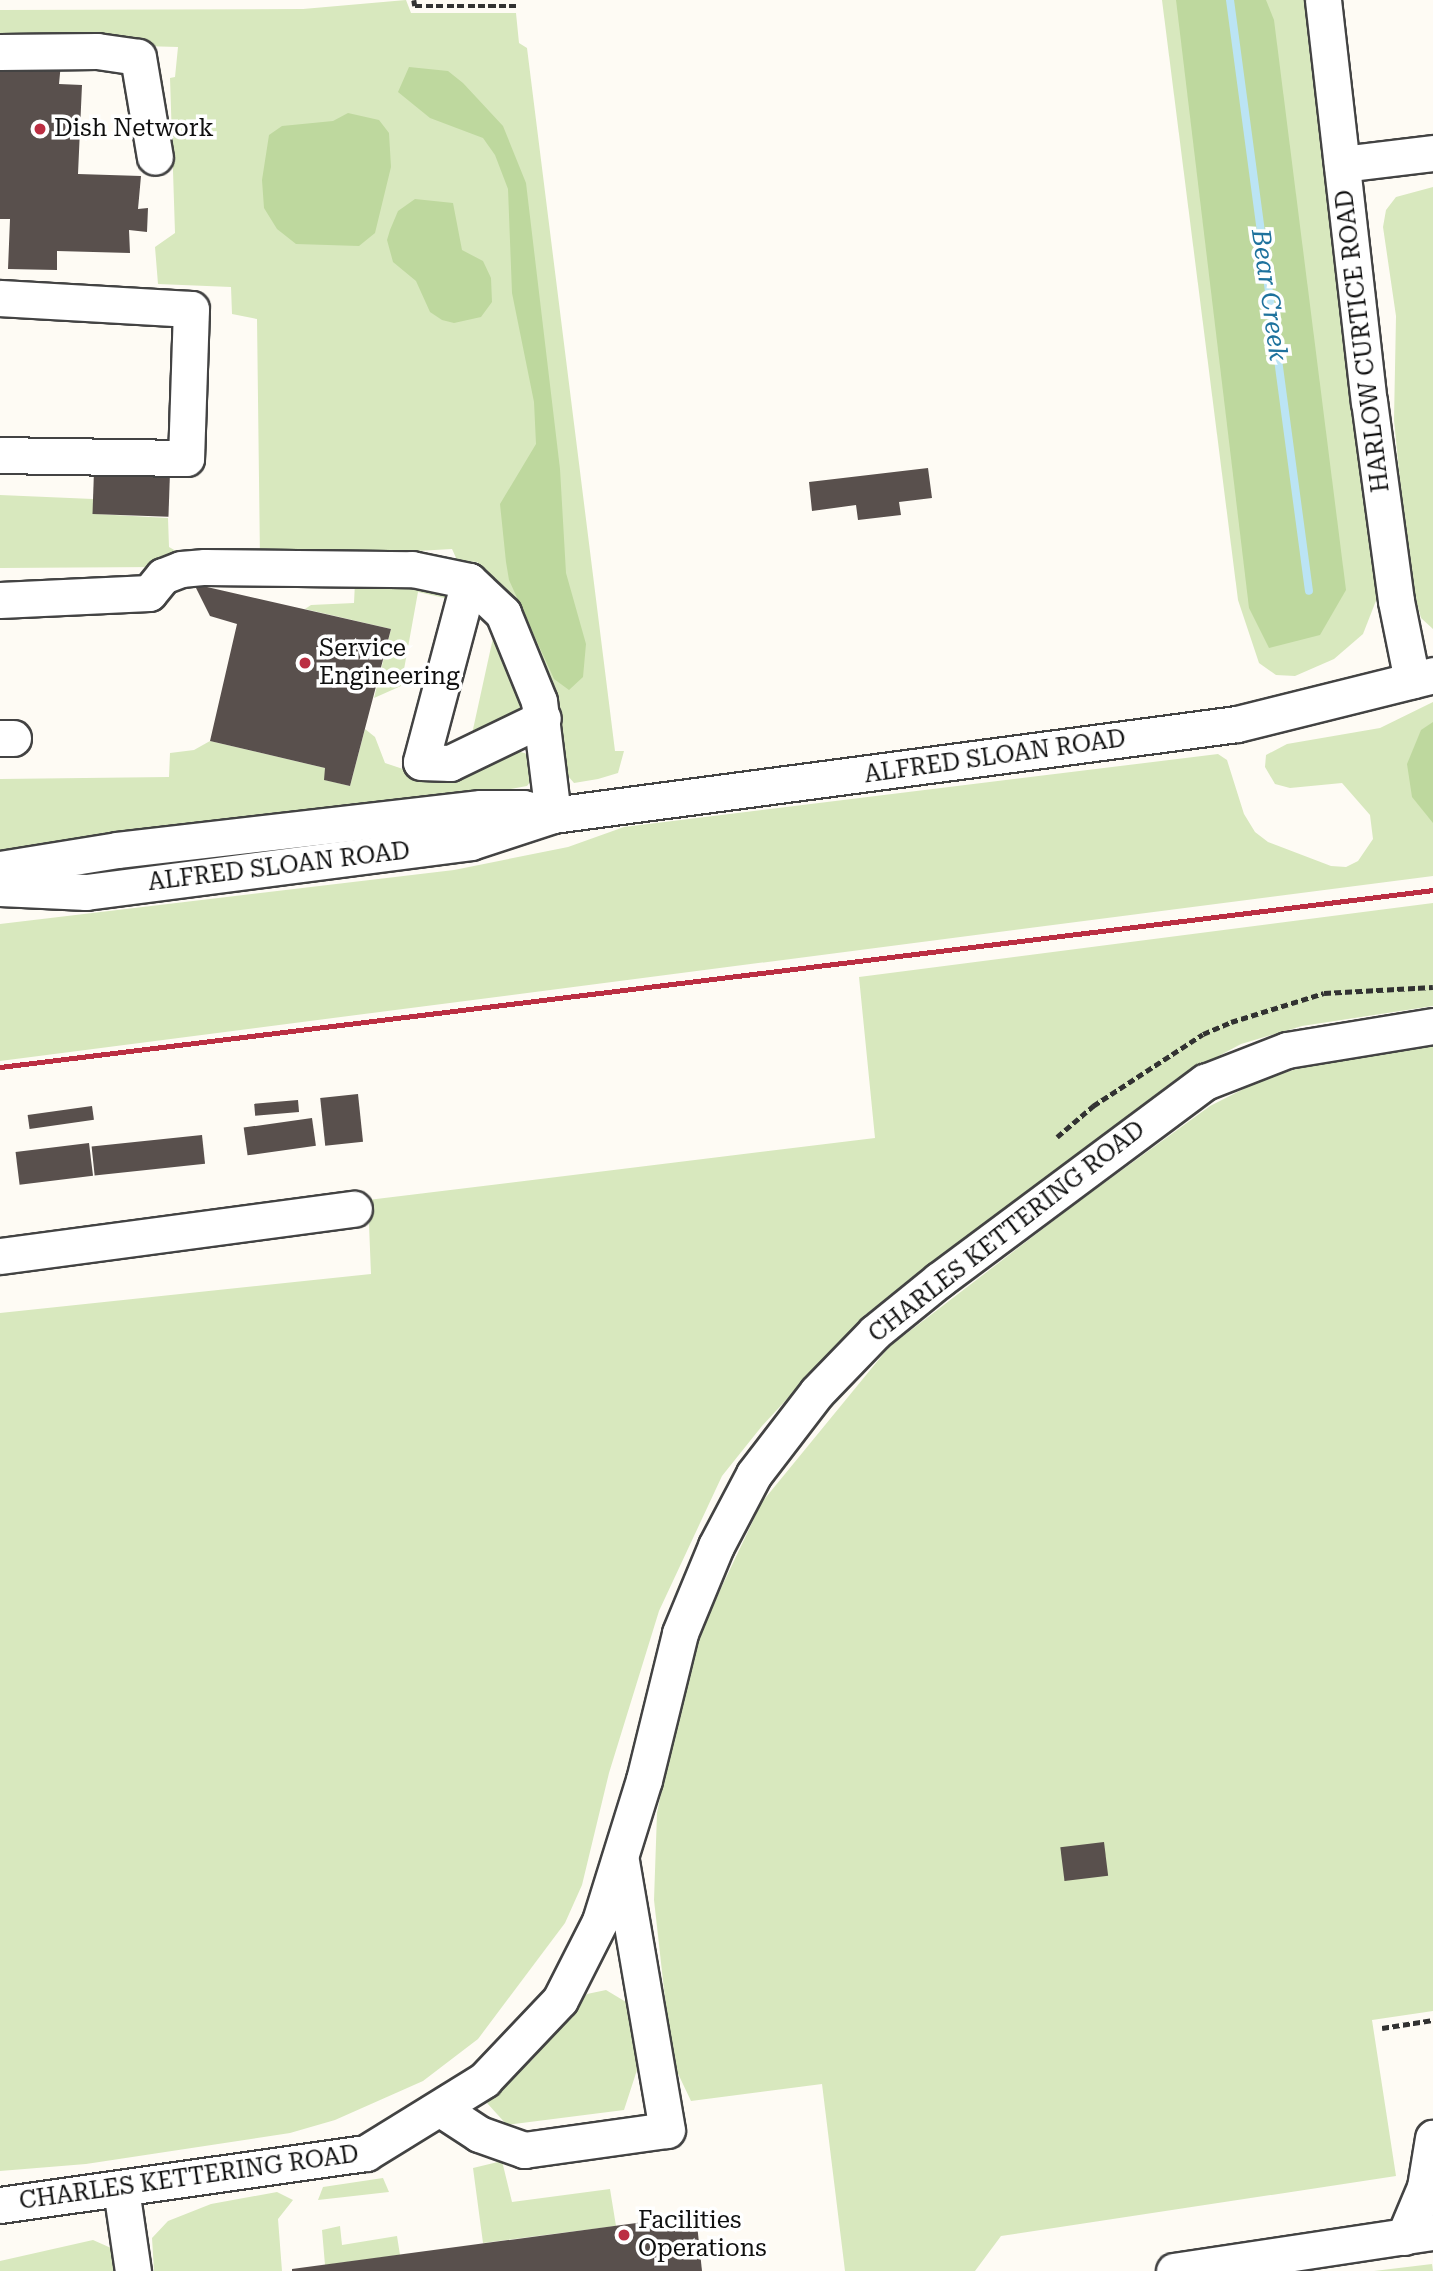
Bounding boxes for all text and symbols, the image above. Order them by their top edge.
place label: Dish Network [54,115,214,143]
marker: Dish Network [32,121,48,137]
street label: HARLOW CURTICE ROAD [1330,188,1396,494]
water label: Bear Creek [1244,227,1294,363]
place label: Service Engineering [319,635,460,691]
marker: Service Engineering [297,655,313,671]
street label: ALFRED SLOAN ROAD [862,724,1128,790]
street label: ALFRED SLOAN ROAD [146,837,412,897]
street label: CHARLES KETTERING ROAD [863,1115,1151,1349]
street label: CHARLES KETTERING ROAD [17,2140,361,2216]
place label: Facilities Operations [638,2207,767,2263]
marker: Facilities Operations [616,2227,632,2243]

